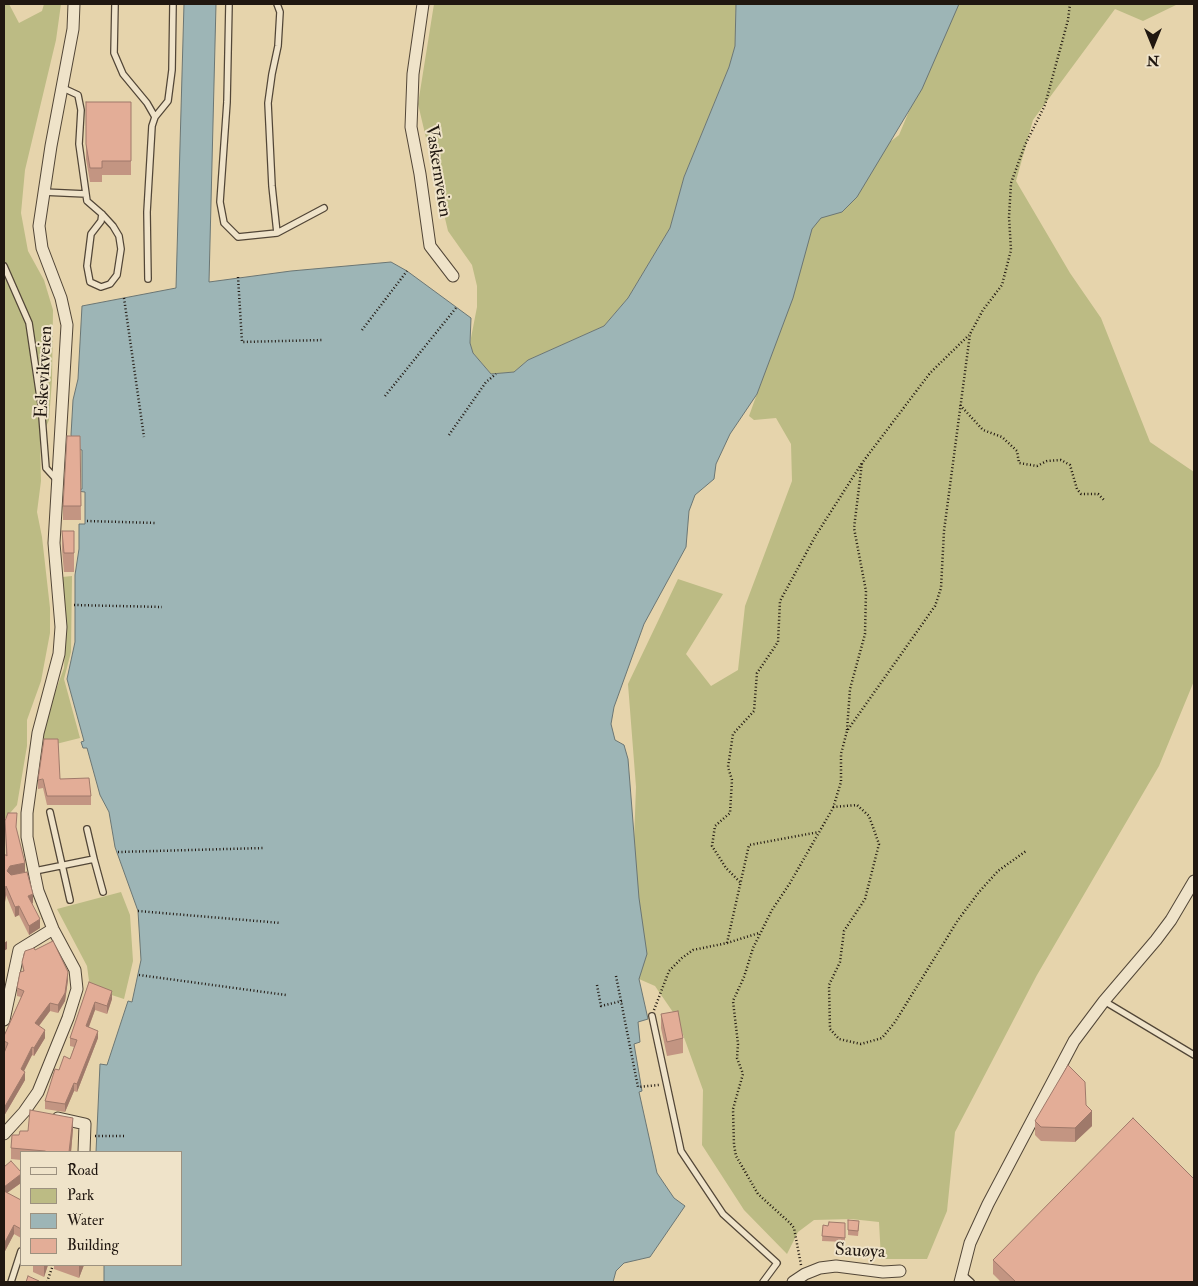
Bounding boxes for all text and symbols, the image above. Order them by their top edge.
north arrow [1128,20,1178,70]
text: N [1147,52,1159,69]
street label: Vaskernveien [419,123,455,219]
street label: Eskevikveien [32,325,58,419]
legend [20,1151,182,1266]
text: Road [67,1161,98,1180]
text: Park [67,1186,94,1205]
text: Water [67,1211,104,1230]
text: Building [67,1236,119,1255]
street label: Sauøya [834,1240,886,1264]

